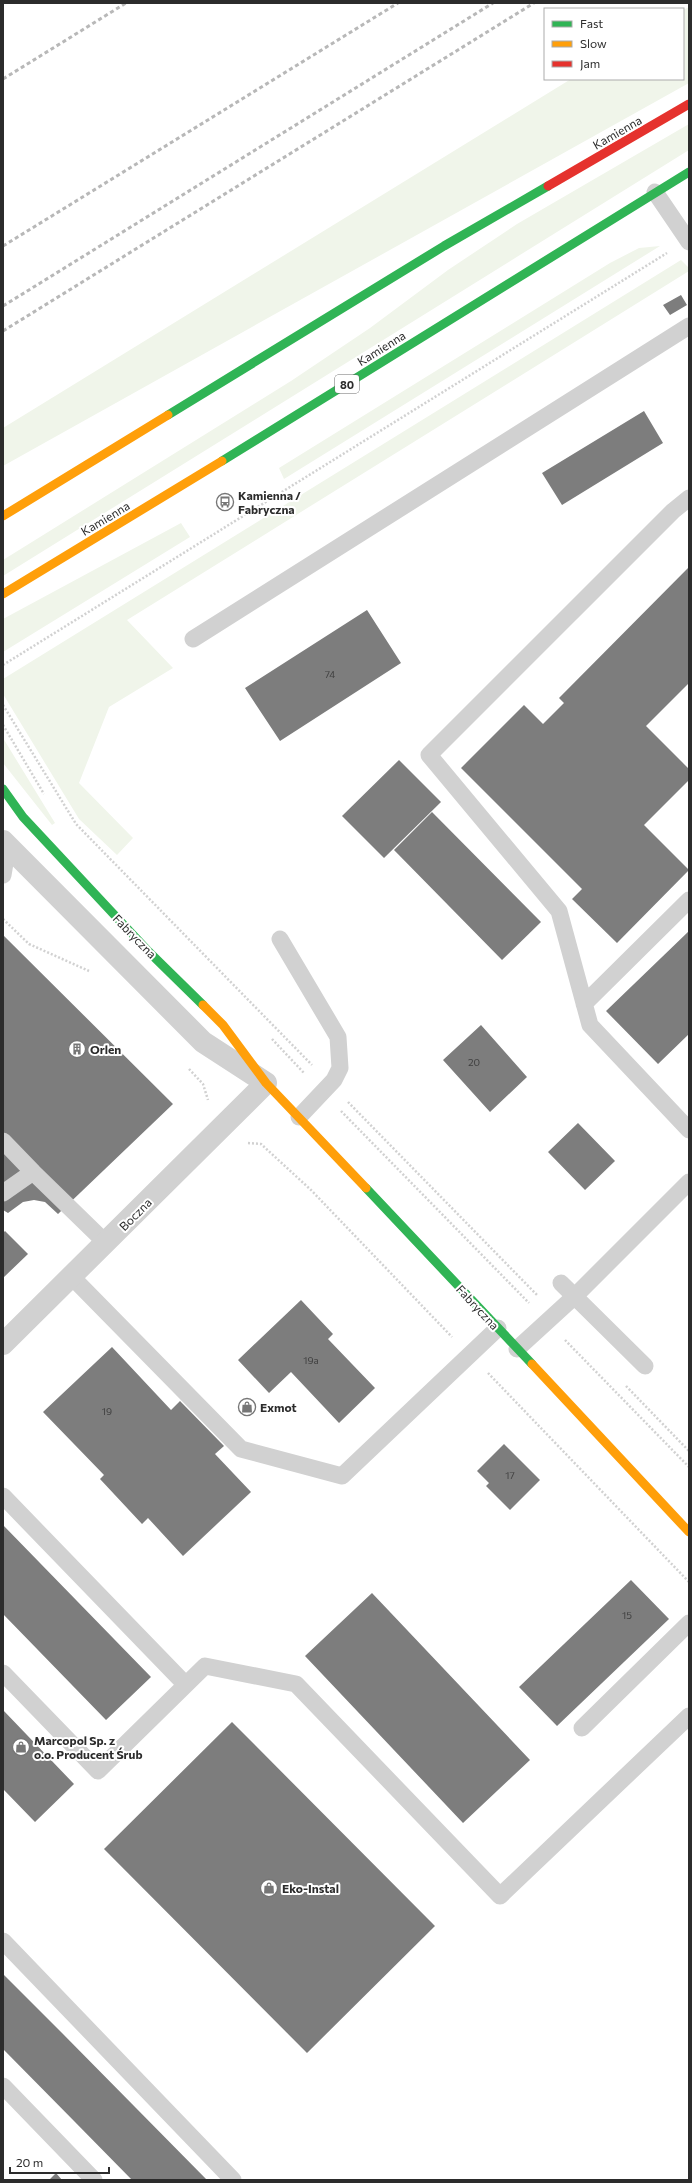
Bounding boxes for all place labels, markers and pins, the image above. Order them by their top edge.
place label: Kamienna / Fabryczna [238,488,301,516]
bus stop icon: Kamienna / Fabryczna [215,492,235,512]
building icon: Orlen [67,1039,87,1059]
place label: Orlen [90,1042,121,1056]
shop icon: Exmot [237,1397,257,1417]
place label: Exmot [260,1400,297,1414]
place label: Marcopol Sp. z o.o. Producent Śrub [34,1733,143,1761]
shop icon: Marcopol Sp. z o.o. Producent Śrub [11,1737,31,1757]
shop icon: Eko-Instal [259,1878,279,1898]
place label: Eko-Instal [282,1881,339,1895]

